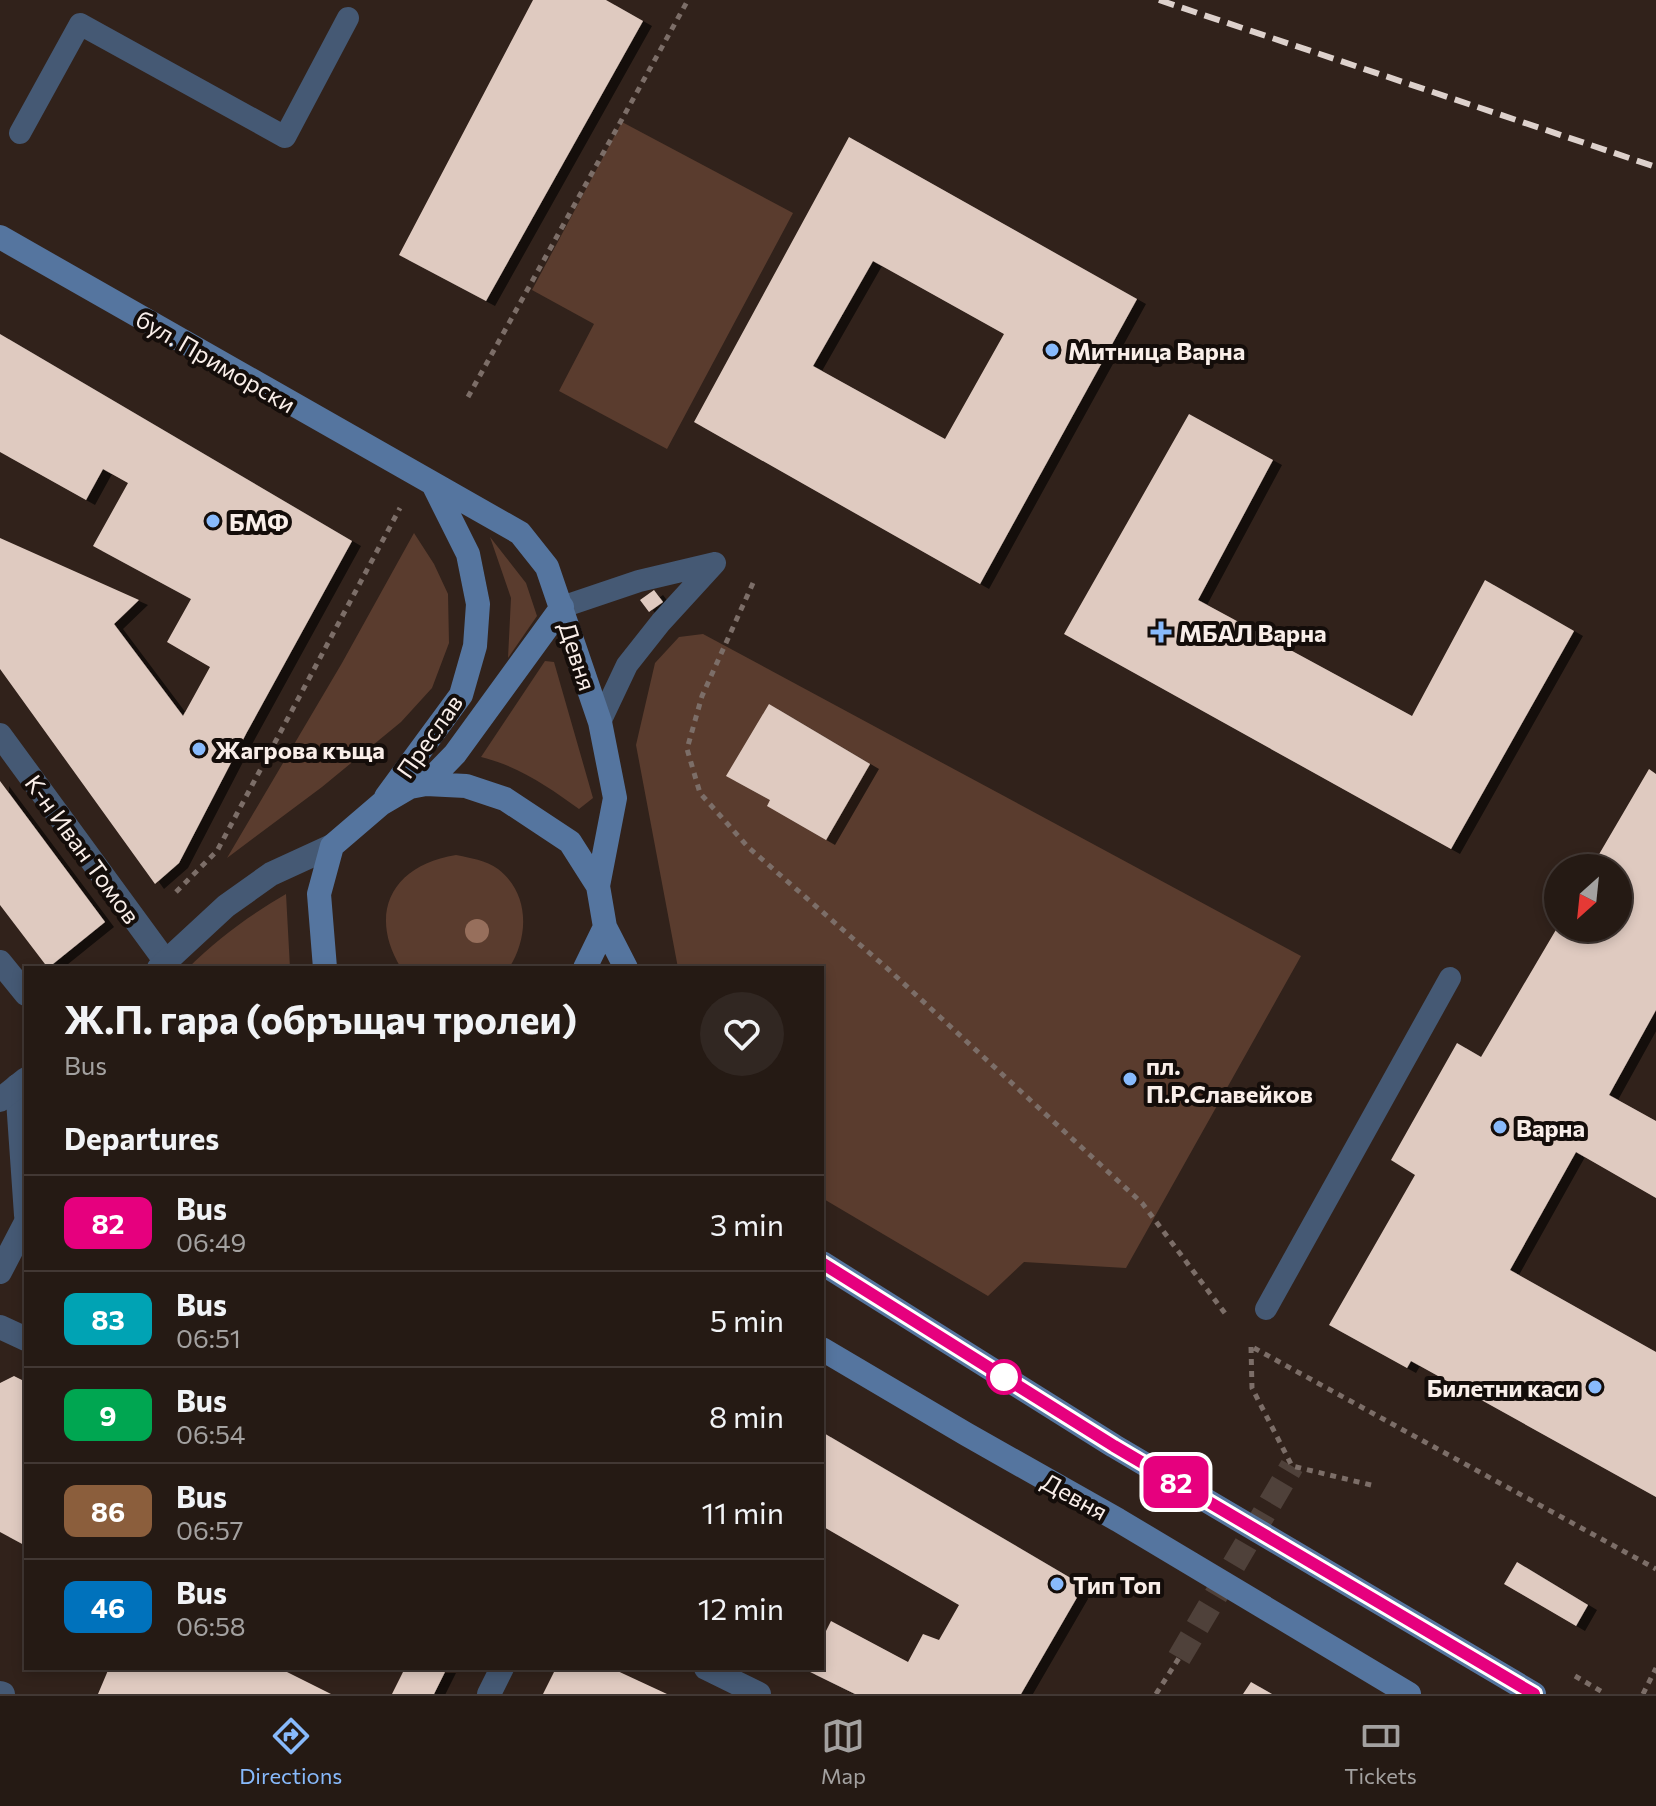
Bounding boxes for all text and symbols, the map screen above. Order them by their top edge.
street label: бул. Приморски [131,304,301,418]
place label: Митница Варна [1068,336,1245,365]
marker: Митница Варна [1043,341,1061,359]
place label: БМФ [229,507,289,536]
marker: БМФ [204,512,222,530]
street label: Девня [553,618,603,694]
place label: МБАЛ Варна [1179,618,1327,647]
marker: МБАЛ Варна [1150,621,1172,643]
street label: Преслав [390,689,468,783]
place label: Жагрова къща [215,735,385,764]
marker: Жагрова къща [190,740,208,758]
street label: К-н Иван Томов [19,769,147,929]
north arrow [1544,854,1632,942]
map controls [1544,854,1632,942]
button: heart [700,992,784,1076]
text: Ж.П. гара (обръщач тролеи) [64,995,577,1042]
text: Bus [64,1049,107,1080]
place label: пл. П.Р.Славeйков [1146,1051,1313,1108]
marker: пл. П.Р.Славeйков [1121,1070,1139,1088]
place label: Варна [1516,1113,1585,1142]
marker: Варна [1491,1118,1509,1136]
text: Departures [64,1119,219,1156]
text: Bus [176,1189,227,1226]
text: 3 min [710,1205,784,1242]
text: 82 [91,1206,125,1240]
text: 06:49 [176,1226,246,1257]
text: Bus [176,1285,227,1322]
text: 5 min [710,1301,784,1338]
text: 83 [91,1302,125,1336]
text: 06:51 [176,1322,241,1353]
unlabelled marker [987,1360,1021,1394]
place label: Билетни каси [1427,1373,1579,1402]
marker: Билетни каси [1586,1378,1604,1396]
text: Bus [176,1381,227,1418]
text: 8 min [709,1397,784,1434]
text: 9 [99,1398,117,1432]
text: 06:54 [176,1418,245,1449]
line badge: 82 [1140,1456,1212,1508]
text: 82 [1159,1465,1193,1499]
street label: Девня [1037,1466,1113,1526]
text: Bus [176,1477,227,1514]
text: 11 min [702,1493,784,1530]
text: 86 [91,1494,125,1528]
text: 06:57 [176,1514,244,1545]
place label: Тип Топ [1073,1570,1161,1599]
text: Bus [176,1573,227,1610]
marker: Тип Топ [1048,1575,1066,1593]
text: 12 min [698,1589,784,1626]
text: 46 [91,1590,125,1624]
text: 06:58 [176,1610,246,1641]
tab: Directions [239,1714,342,1789]
tab: Map [821,1714,866,1789]
tab: Tickets [1344,1714,1417,1789]

